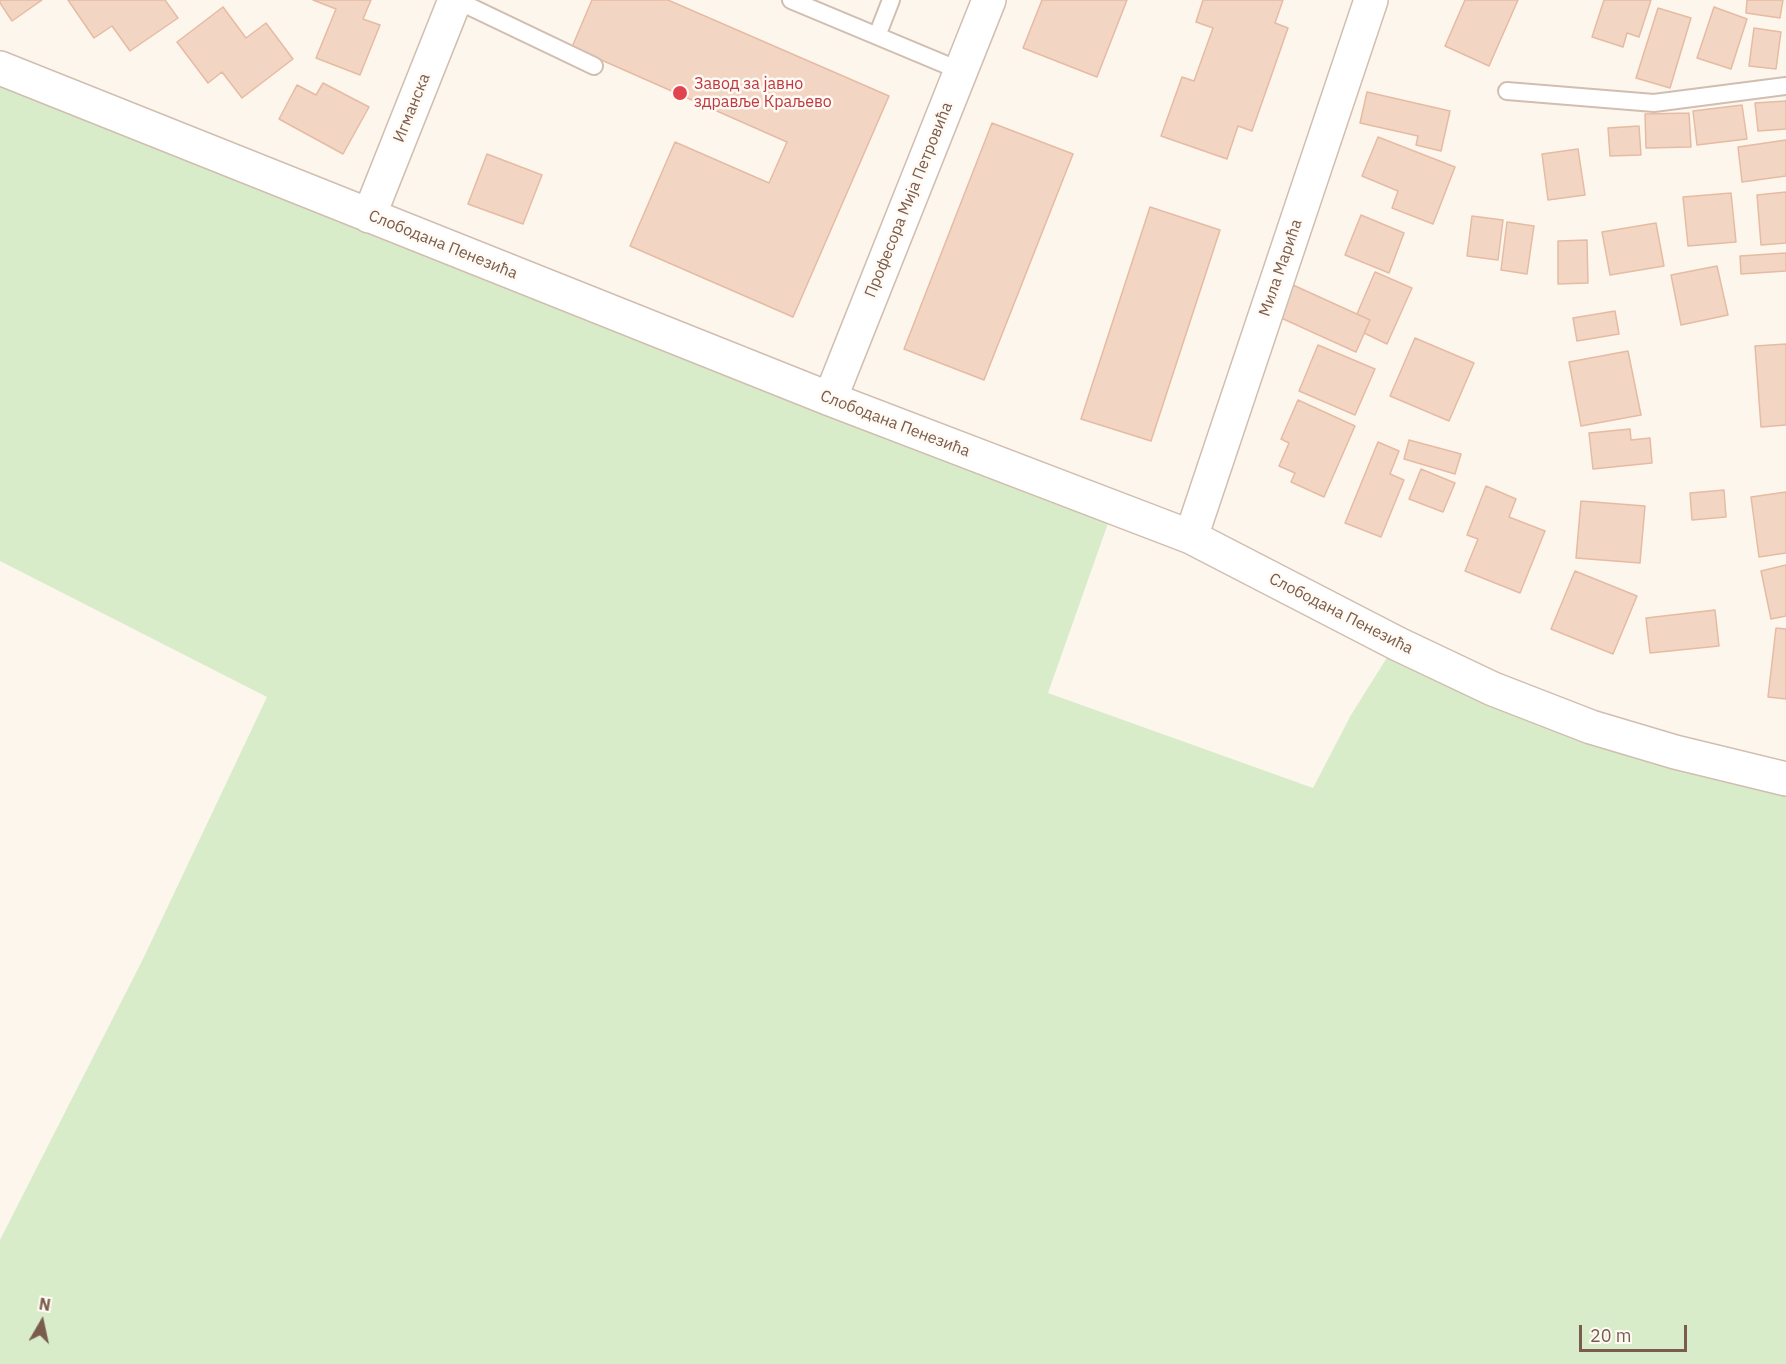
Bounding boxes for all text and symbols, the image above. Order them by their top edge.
street label: Игманска [390,71,434,145]
place label: Завод за јавно здравље Краљево [694,74,832,112]
marker: Завод за јавно здравље Краљево [671,84,689,102]
street label: Професора Мија Петровића [861,100,957,300]
street label: Слободана Пенезића [366,206,520,284]
street label: Мила Марића [1255,217,1307,319]
street label: Слободана Пенезића [817,387,973,461]
street label: Слободана Пенезића [1266,569,1416,659]
north arrow [12,1292,72,1352]
text: N [38,1293,52,1315]
scale bar [1582,1313,1690,1351]
text: 20 m [1590,1324,1632,1347]

